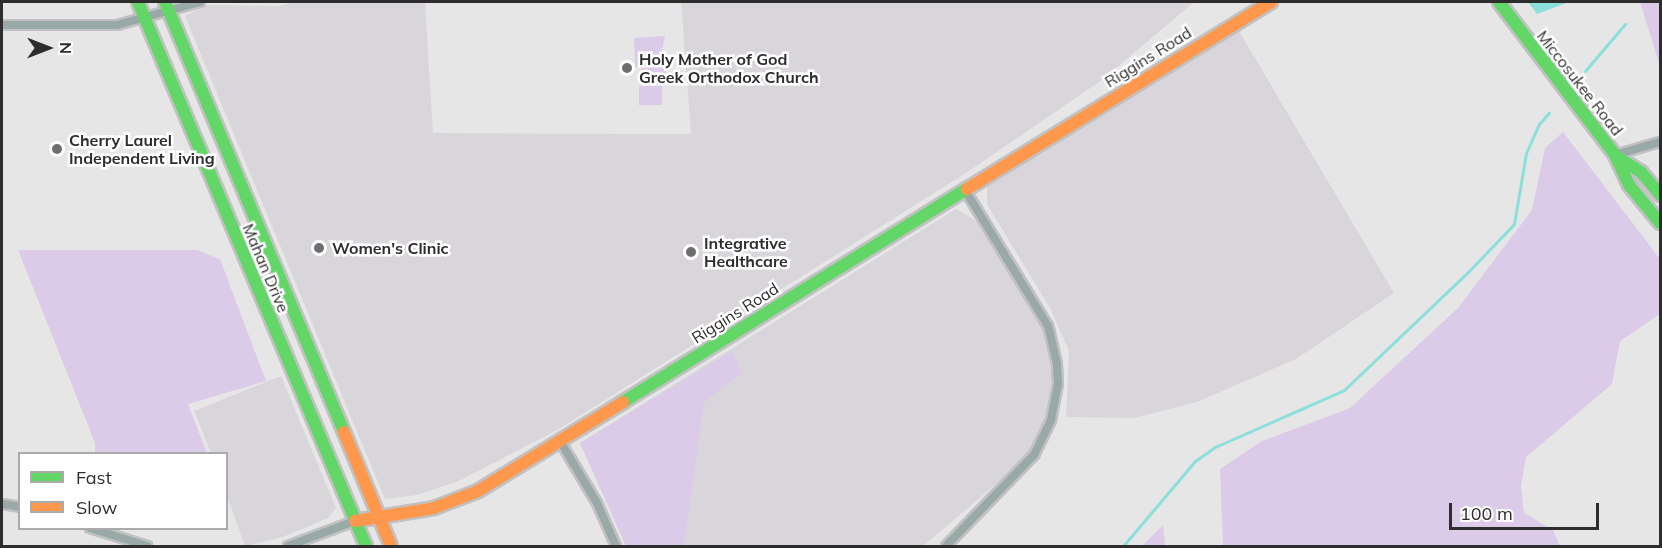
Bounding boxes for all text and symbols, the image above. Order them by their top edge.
north arrow [18,18,78,78]
street label: Riggins Road [1101,23,1195,91]
street label: Miccosukee Road [1533,27,1627,139]
text: N [56,42,76,54]
place label: Holy Mother of God Greek Orthodox Church [639,49,819,87]
marker: Holy Mother of God Greek Orthodox Church [620,61,634,75]
place label: Cherry Laurel Independent Living [69,130,215,168]
marker: Cherry Laurel Independent Living [50,142,64,156]
street label: Mahan Drive [239,221,293,315]
place label: Integrative Healthcare [704,233,788,271]
place label: Women's Clinic [332,238,449,258]
marker: Women's Clinic [310,239,328,257]
marker: Integrative Healthcare [682,243,700,261]
street label: Riggins Road [688,279,782,347]
legend [18,452,228,530]
text: Fast [76,466,112,489]
scale bar [1452,491,1602,529]
text: Slow [76,496,117,519]
text: 100 m [1460,502,1513,525]

